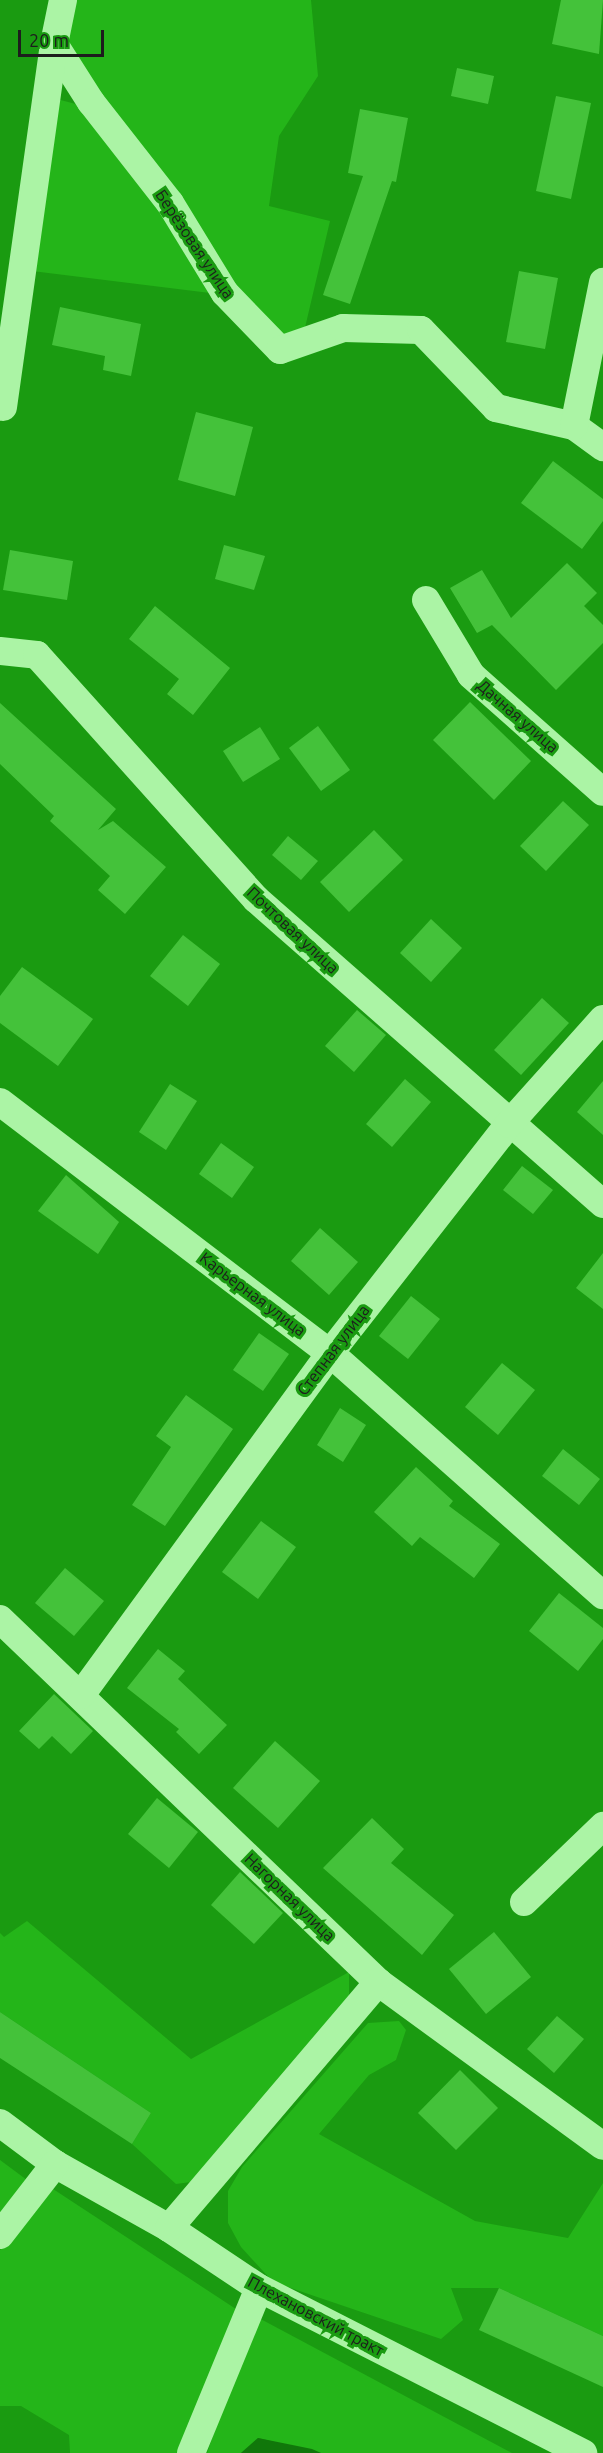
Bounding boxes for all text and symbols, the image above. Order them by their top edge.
scale bar [21,18,106,56]
text: 20 m [29,30,69,50]
street label: Берёзовая улица [152,186,238,302]
street label: Дачная улица [473,675,563,757]
street label: Почтовая улица [243,883,343,977]
street label: Карьерная улица [196,1248,310,1340]
street label: Степная улица [293,1301,373,1399]
street label: Нагорная улица [241,1849,339,1945]
street label: Плехановский тракт [245,2272,387,2360]

